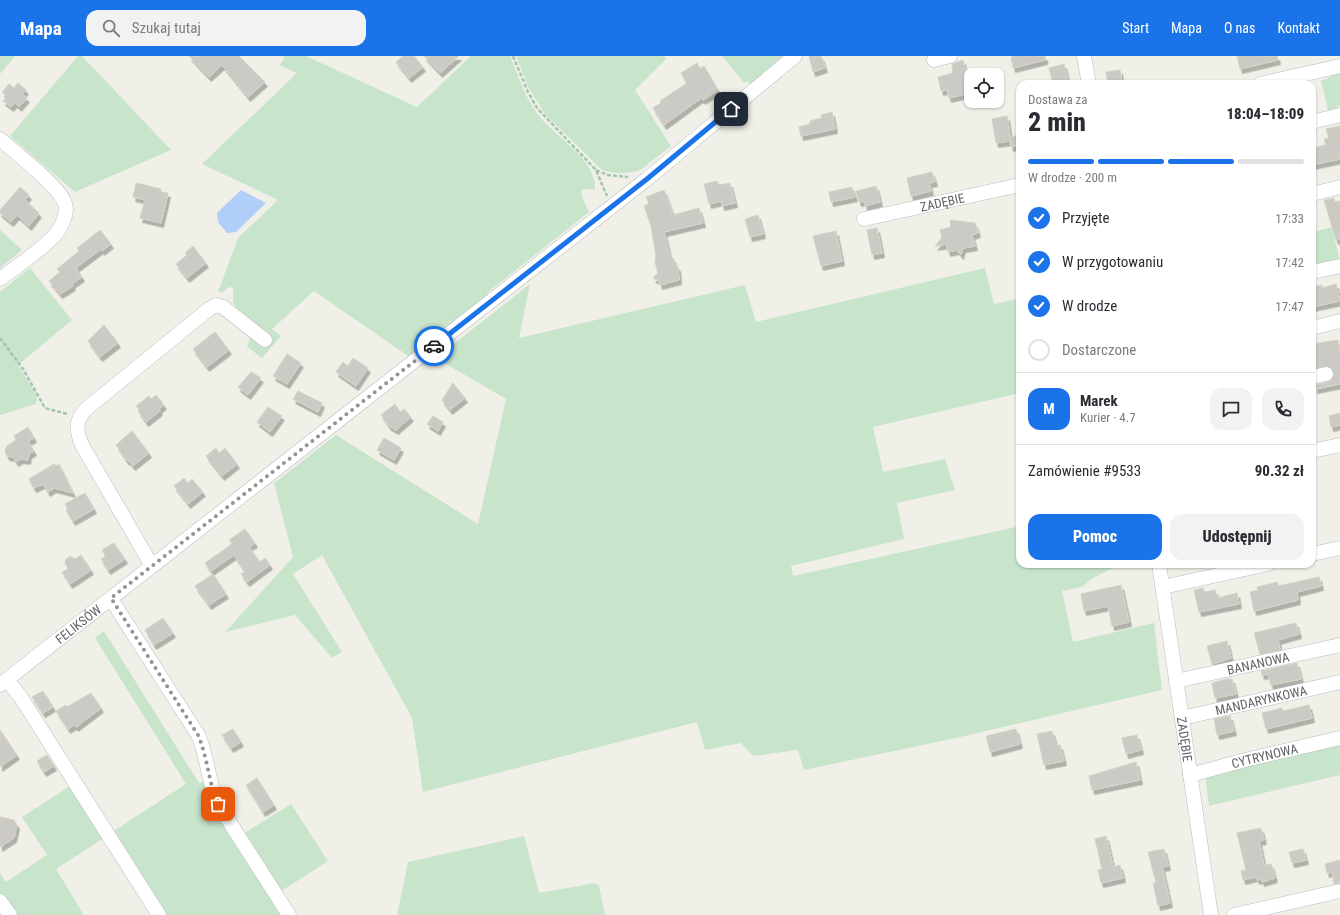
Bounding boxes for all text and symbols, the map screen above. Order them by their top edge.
search box [86,10,366,46]
text: Mapa [20,17,62,40]
icon: search [100,17,122,39]
text: Szukaj tutaj [132,19,201,37]
text: Start [1122,20,1149,36]
text: Mapa [1171,20,1202,36]
text: O nas [1224,20,1255,36]
text: Kontakt [1277,20,1320,36]
map controls [964,68,1004,108]
button: locate [964,68,1004,108]
pin [714,92,748,126]
text: Dostawa za [1028,92,1088,107]
icon: home [720,98,742,120]
text: 18:04–18:09 [1226,105,1304,123]
text: 2 min [1028,107,1086,137]
text: W drodze · 200 m [1028,170,1117,185]
street label: ZADĘBIE [919,190,966,214]
icon: check [1028,207,1050,229]
text: Przyjęte [1062,209,1110,227]
text: 17:33 [1275,211,1304,226]
icon: check [1028,251,1050,273]
text: W przygotowaniu [1062,253,1163,271]
text: 17:42 [1275,255,1304,270]
icon: check [1028,295,1050,317]
text: W drodze [1062,297,1117,315]
text: 17:47 [1275,299,1304,314]
courier [414,326,454,366]
icon: car [423,335,445,357]
text: Dostarczone [1062,341,1136,359]
button: chat [1210,388,1252,430]
button: phone [1262,388,1304,430]
text: Marek [1080,392,1118,410]
text: M [1043,400,1055,418]
text: Kurier · 4.7 [1080,410,1136,425]
text: Zamówienie #9533 [1028,462,1141,480]
text: 90.32 zł [1255,462,1304,480]
button: Pomoc [1028,514,1162,560]
button: Udostępnij [1170,514,1304,560]
street label: FELIKSÓW [52,601,104,646]
street label: BANANOWA [1226,649,1291,677]
street label: MANDARYNKOWA [1214,682,1309,718]
street label: ZADĘBIE [1174,716,1196,762]
street label: CYTRYNOWA [1230,740,1300,771]
pin [201,787,235,821]
icon: bag [207,793,229,815]

